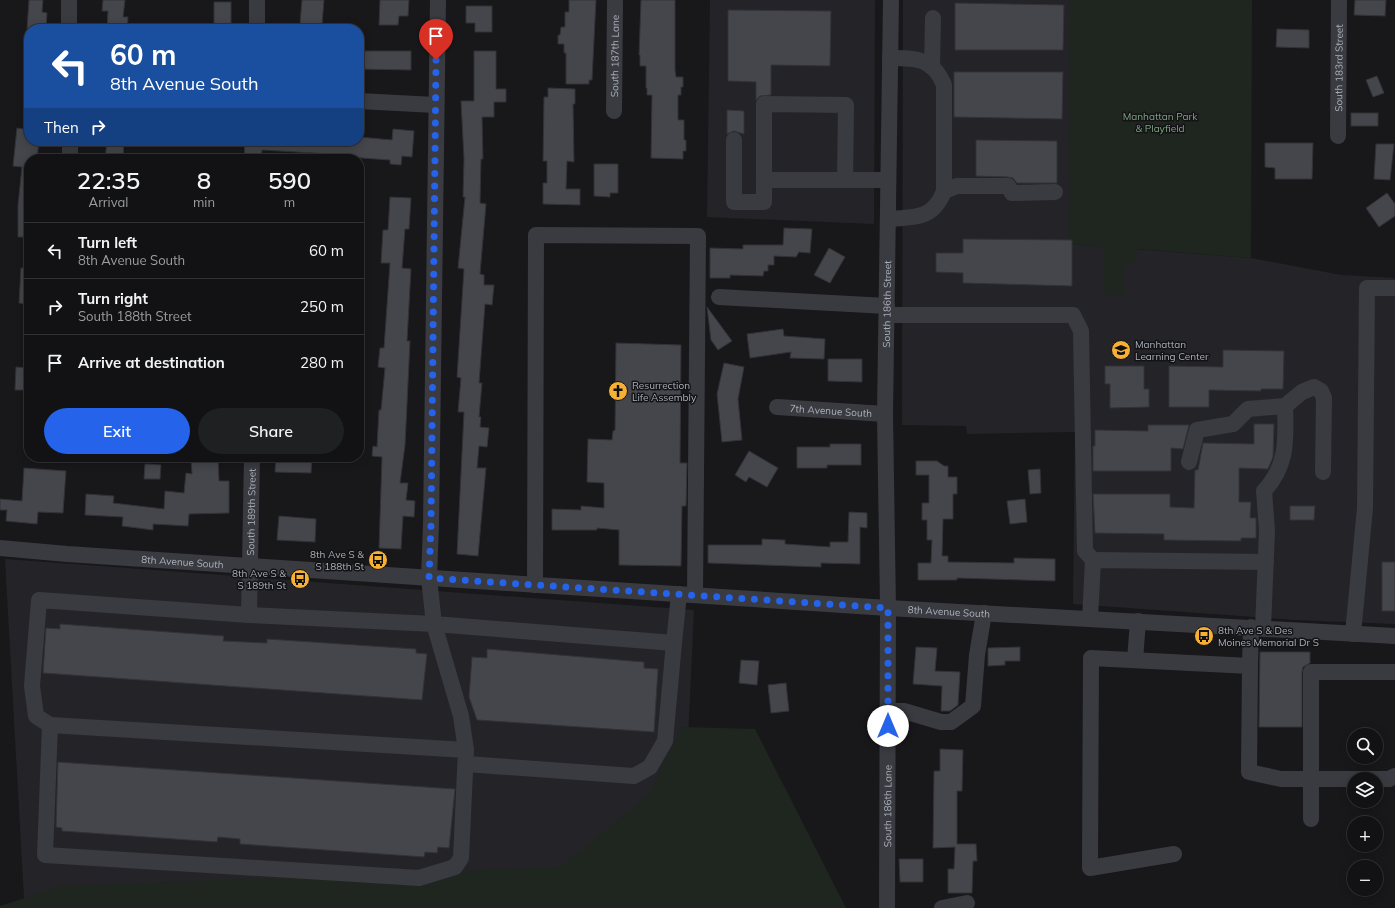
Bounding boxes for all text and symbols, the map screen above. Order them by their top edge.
street label: South 187th Lane [608,15,621,97]
pin [419,19,453,60]
street label: South 183rd Street [1332,24,1345,112]
icon: arrive [425,25,447,47]
text: 60 m [110,37,176,72]
icon: left [44,40,96,92]
text: 8th Avenue South [110,72,258,95]
park label: Manhattan Park & Playfield [1123,110,1198,135]
icon: right [87,116,109,138]
text: Then [44,118,79,137]
text: 22:35 [77,165,140,195]
text: 8 [197,165,211,195]
text: 590 [268,165,311,195]
text: Arrival [89,194,128,210]
text: min [193,194,215,210]
text: m [284,194,295,210]
text: Turn left [78,233,137,252]
icon: left [44,240,66,262]
text: 60 m [309,241,344,260]
text: 8th Avenue South [78,252,185,268]
street label: South 186th Street [879,260,894,348]
text: Turn right [78,289,148,308]
icon: right [44,296,66,318]
text: 250 m [300,297,344,316]
text: South 188th Street [78,308,192,324]
place label: Manhattan Learning Center [1135,338,1209,363]
school or university icon: Manhattan Learning Center [1110,339,1132,361]
icon: arrive [44,352,66,374]
text: Arrive at destination [78,353,225,372]
text: 280 m [300,353,344,372]
place label: Resurrection Life Assembly [632,379,697,404]
church icon: Resurrection Life Assembly [607,380,629,402]
street label: 7th Avenue South [789,401,873,420]
button: Exit [44,408,190,454]
button: Share [198,408,344,454]
street label: South 189th Street [244,468,258,556]
place label: 8th Ave S & S 188th St [310,548,364,573]
bus stop icon: 8th Ave S & S 188th St [367,549,389,571]
street label: 8th Avenue South [141,552,224,571]
place label: 8th Ave S & S 189th St [232,567,286,592]
bus stop icon: 8th Ave S & S 189th St [289,568,311,590]
street label: 8th Avenue South [907,603,991,620]
place label: 8th Ave S & Des Moines Memorial Dr S [1218,624,1319,649]
bus stop icon: 8th Ave S & Des Moines Memorial Dr S [1193,625,1215,647]
position arrow [867,705,909,747]
map controls [1347,728,1383,896]
button: search [1347,728,1383,764]
street label: South 186th Lane [881,765,894,847]
button: layers [1347,772,1383,808]
button: + [1347,816,1383,852]
button: − [1347,860,1383,896]

